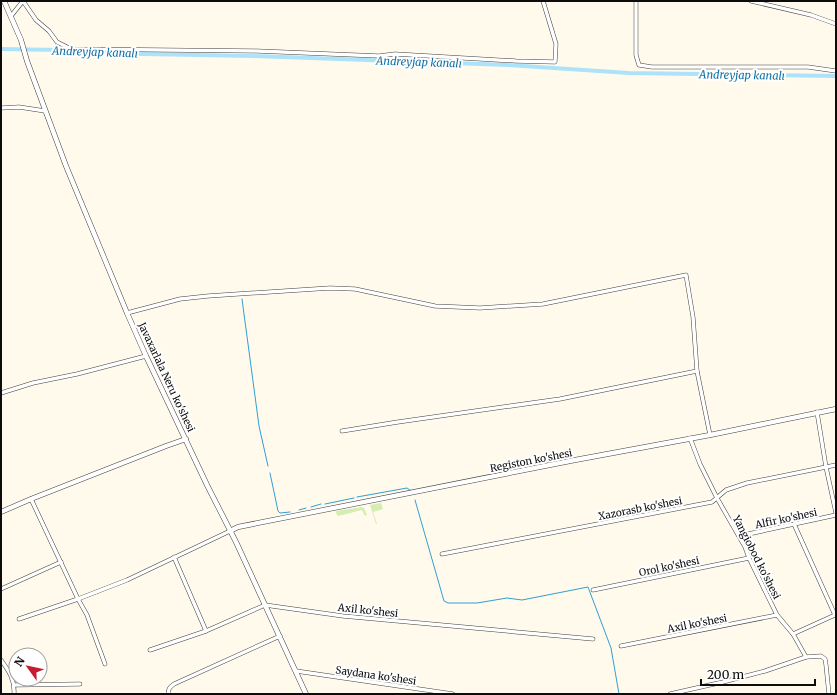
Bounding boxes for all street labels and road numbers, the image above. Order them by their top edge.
street label: Javaxarlala Neru ko'shesi [135,319,198,434]
street label: Registon ko'shesi [489,446,573,475]
street label: Xazorasb ko'shesi [597,494,683,523]
street label: Alfir ko'shesi [753,506,818,532]
street label: Yangiobod ko'shesi [729,512,783,601]
street label: Orol ko'shesi [638,554,700,579]
street label: Axil ko'shesi [336,601,399,620]
street label: Axil ko'shesi [665,611,728,636]
street label: Saydana ko'shesi [335,663,417,688]

